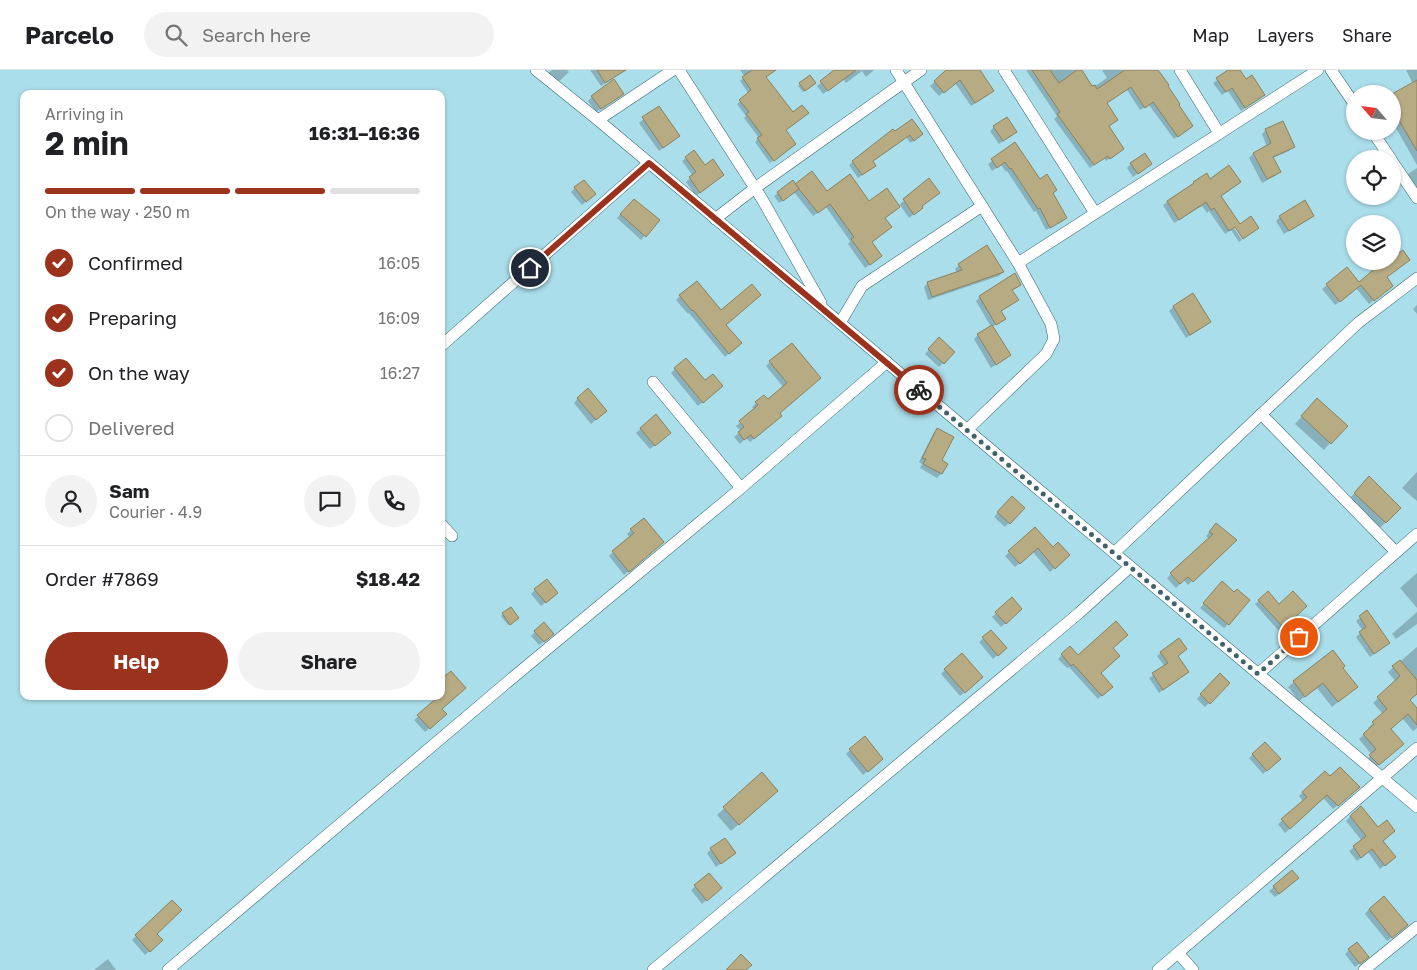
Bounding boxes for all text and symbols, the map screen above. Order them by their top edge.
search box [144,12,494,57]
text: Parcelo [25,20,114,49]
icon: search [162,21,190,49]
text: Search here [202,23,311,46]
text: Map [1192,24,1229,46]
text: Layers [1257,24,1314,46]
text: Share [1342,24,1392,46]
north arrow [1346,85,1401,140]
map controls [1346,85,1401,270]
text: Arriving in [45,104,124,124]
text: 16:31–16:36 [309,121,420,144]
text: 2 min [45,124,129,162]
button: locate [1346,150,1401,205]
text: On the way · 250 m [45,202,190,222]
button: layers [1346,215,1401,270]
pin [509,247,551,289]
icon: check [45,249,73,277]
text: Confirmed [88,251,183,274]
text: 16:05 [379,253,420,273]
icon: home [516,254,544,282]
icon: check [45,304,73,332]
text: Preparing [88,306,177,329]
text: 16:09 [378,308,420,328]
icon: check [45,359,73,387]
text: On the way [88,361,190,384]
text: 16:27 [380,363,420,383]
courier [894,365,944,415]
icon: bike [905,376,933,404]
text: Delivered [88,416,175,439]
button: person [45,475,97,527]
button: chat [304,475,356,527]
button: phone [368,475,420,527]
text: Sam [109,479,149,502]
text: Courier · 4.9 [109,502,202,522]
text: Order #7869 [45,567,159,590]
text: $18.42 [356,567,420,590]
pin [1278,616,1320,658]
icon: bag [1285,623,1313,651]
button: Help [45,632,228,690]
button: Share [238,632,420,690]

